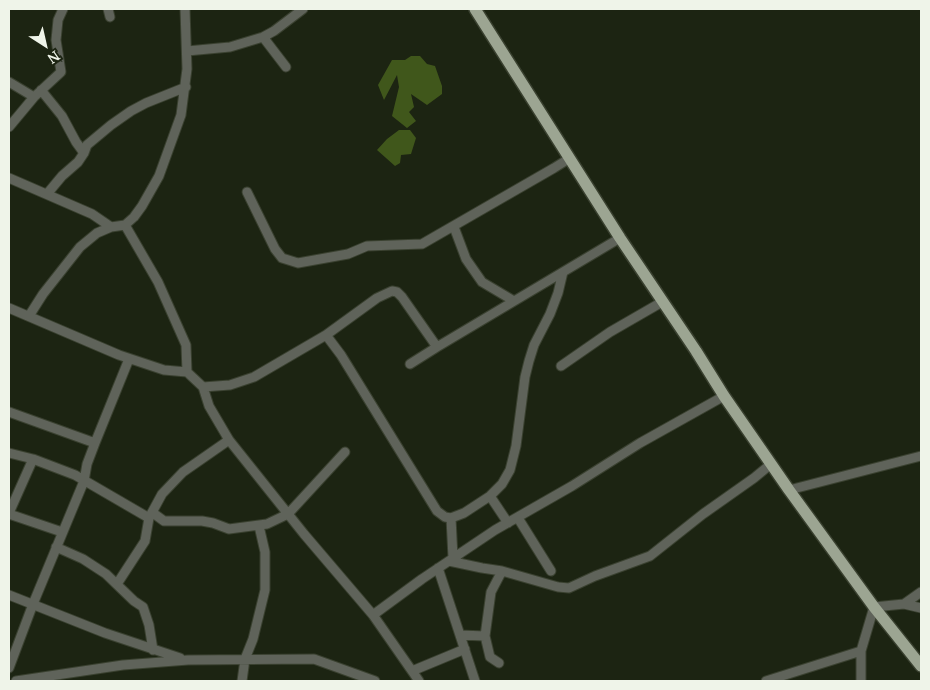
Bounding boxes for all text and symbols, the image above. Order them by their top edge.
north arrow [20,20,70,70]
text: N [44,47,64,69]

